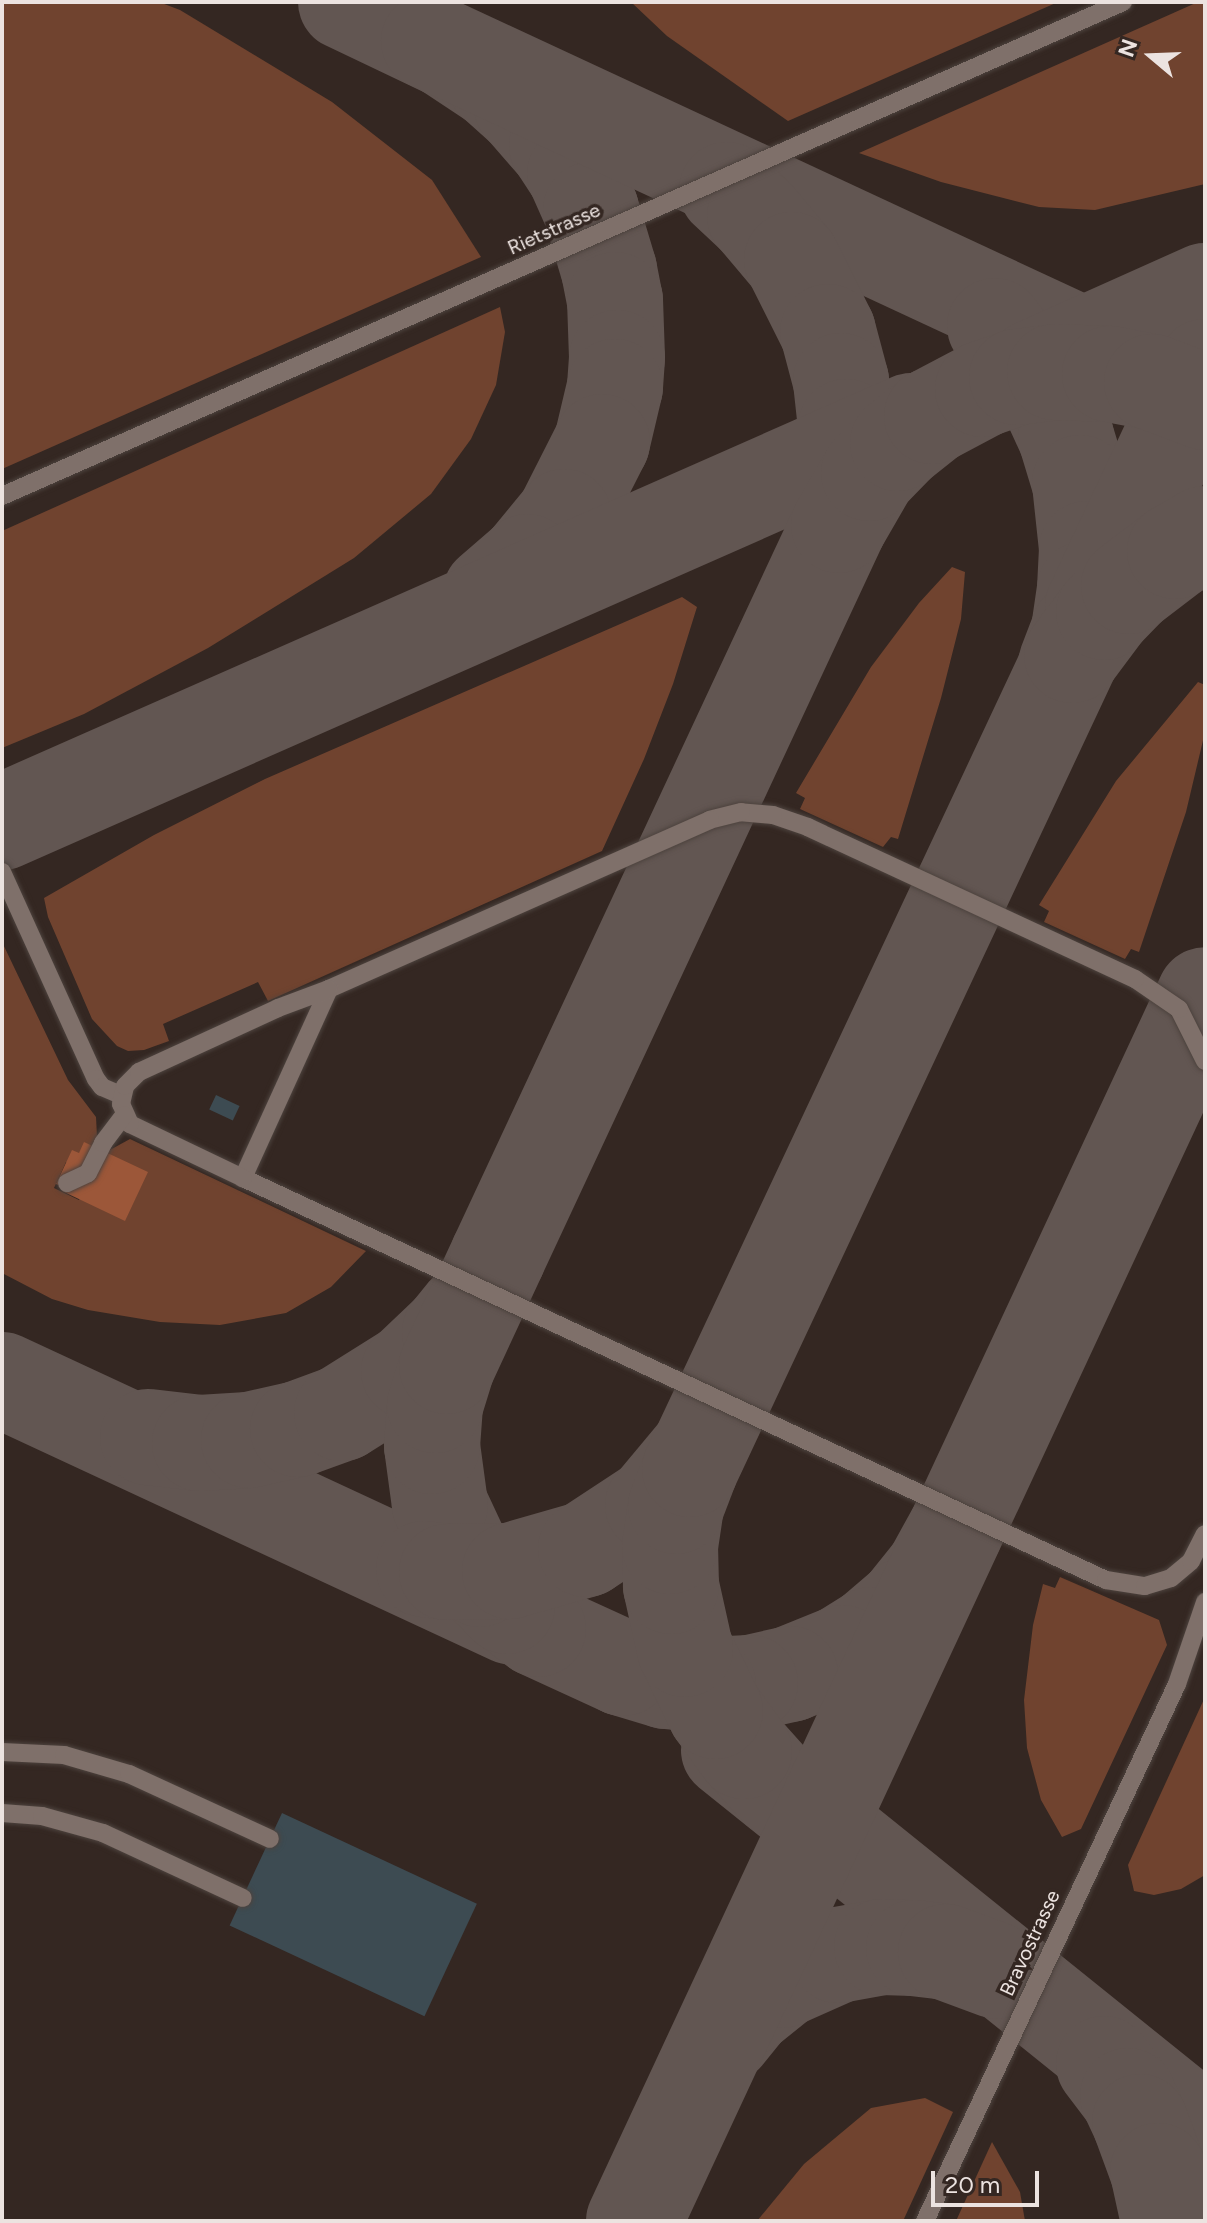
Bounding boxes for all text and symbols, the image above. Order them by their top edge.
north arrow [1111,16,1191,96]
text: N [1112,36,1143,60]
street label: Rietstrasse [504,198,604,260]
street label: Bravostrasse [995,1886,1065,2000]
scale bar [935,2155,1043,2205]
text: 20 m [945,2170,1000,2199]

